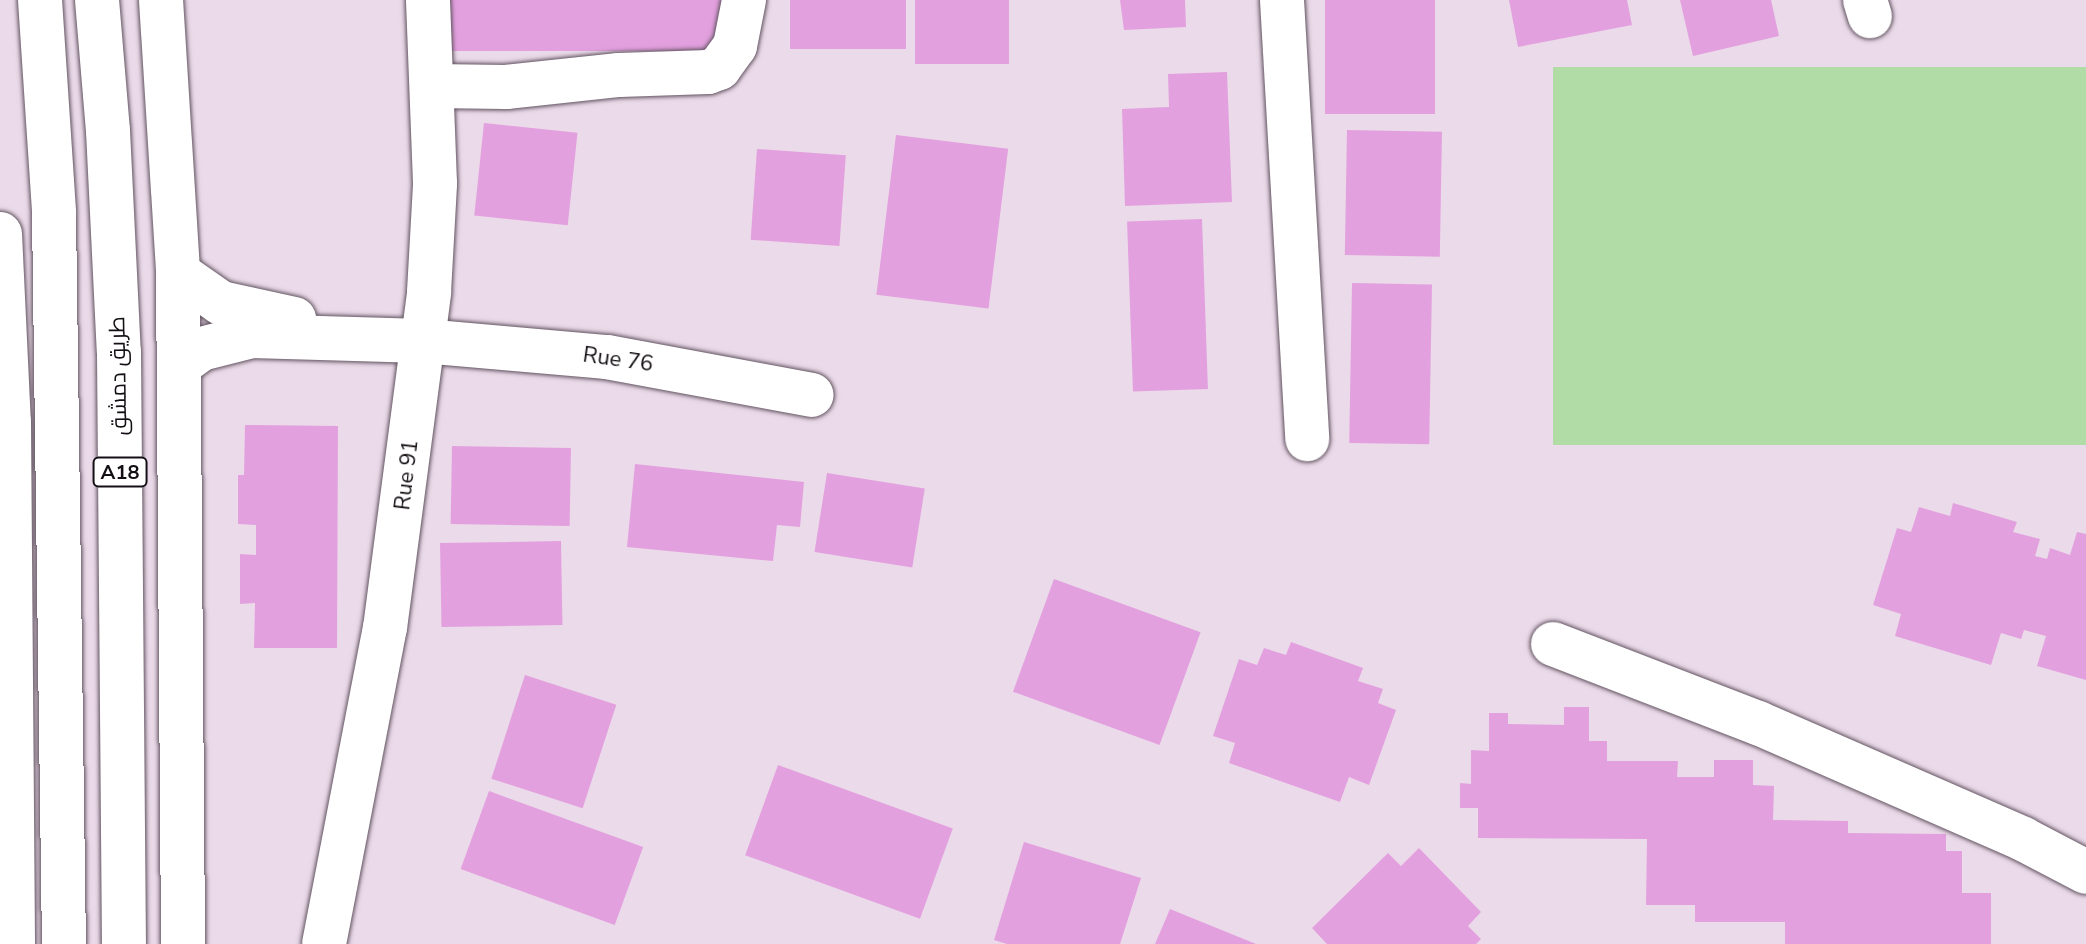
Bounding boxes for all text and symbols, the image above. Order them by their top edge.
street label: طريق دمشق [105,316,133,436]
street label: Rue 76 [581,342,655,378]
street label: Rue 91 [390,438,424,512]
road number: A18 [92,456,148,488]

